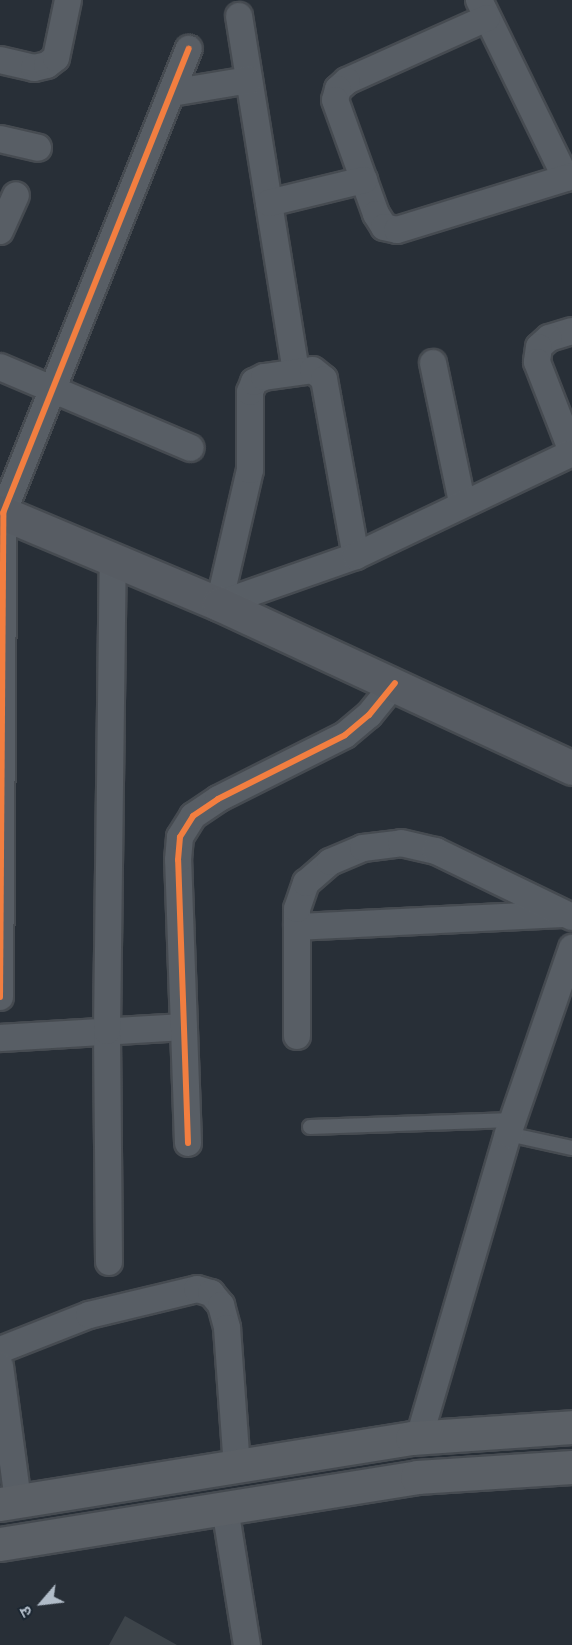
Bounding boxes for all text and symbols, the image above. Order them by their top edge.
north arrow [12,1573,72,1633]
text: उ [15,1603,36,1620]

